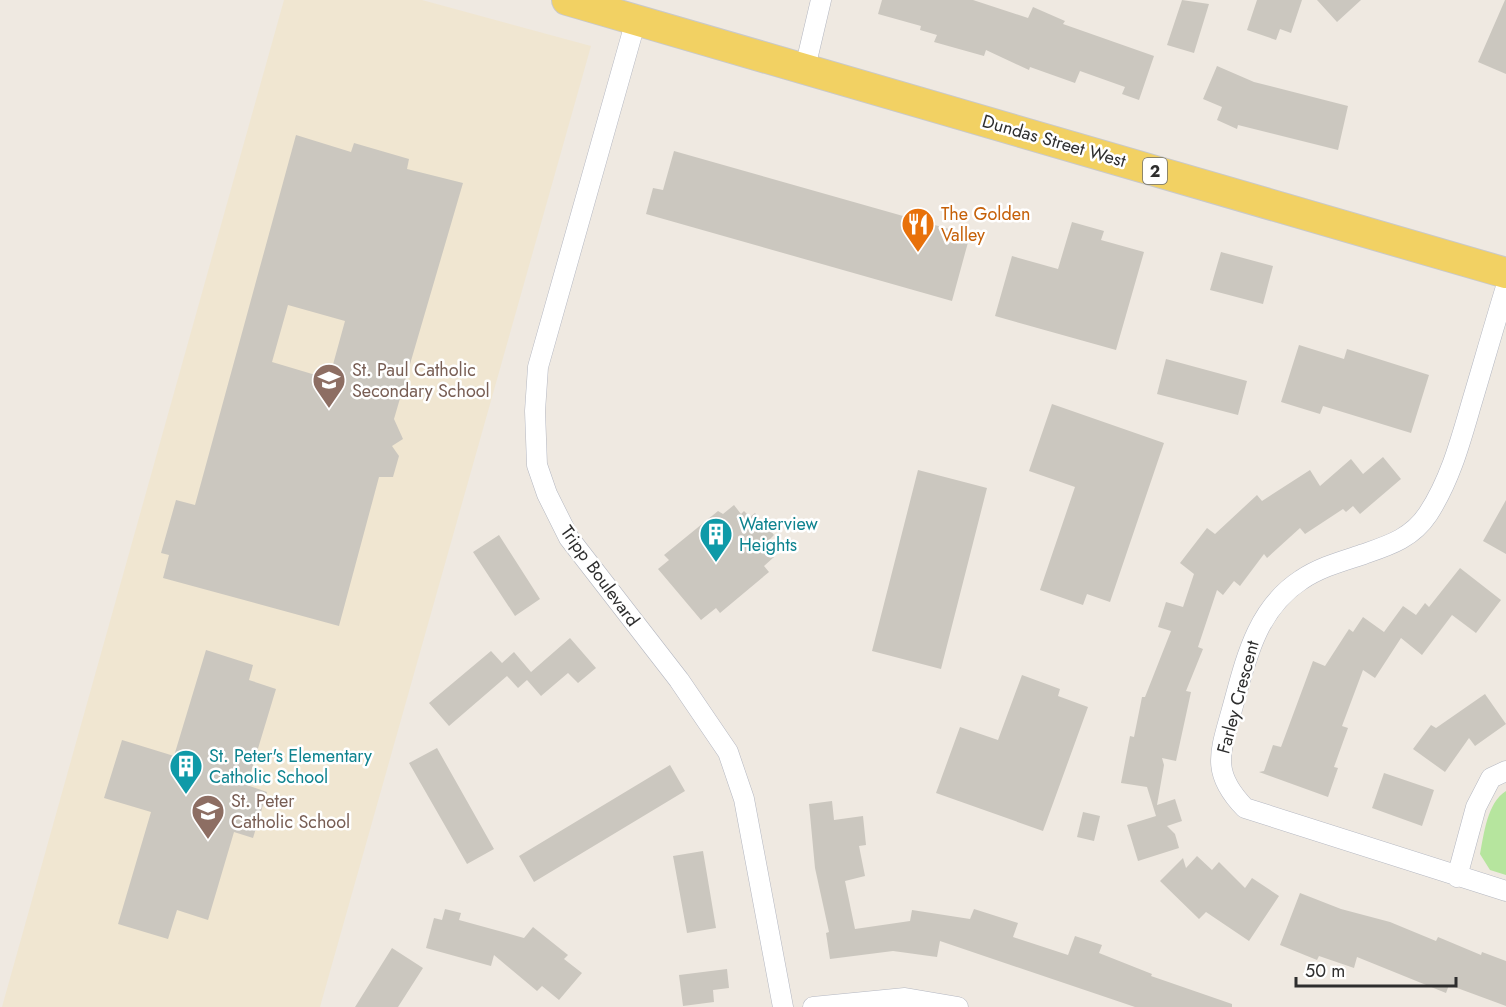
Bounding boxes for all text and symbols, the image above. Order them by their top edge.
street label: Dundas Street West [979,108,1129,174]
road number: 2 [1143,158,1167,184]
place label: The Golden Valley [941,201,1030,248]
restaurant icon: The Golden Valley [900,206,936,253]
place label: St. Paul Catholic Secondary School [352,357,490,404]
school or university icon: St. Paul Catholic Secondary School [311,362,347,409]
place label: Waterview Heights [739,511,819,558]
building icon: Waterview Heights [698,516,734,563]
street label: Tripp Boulevard [554,520,646,632]
street label: Farley Crescent [1210,637,1266,756]
place label: St. Peter's Elementary Catholic School [209,743,372,790]
building icon: St. Peter's Elementary Catholic School [168,748,204,795]
place label: St. Peter Catholic School [231,788,350,835]
school or university icon: St. Peter Catholic School [190,793,226,840]
scale bar [1296,950,1456,988]
text: 50 m [1305,958,1345,984]

